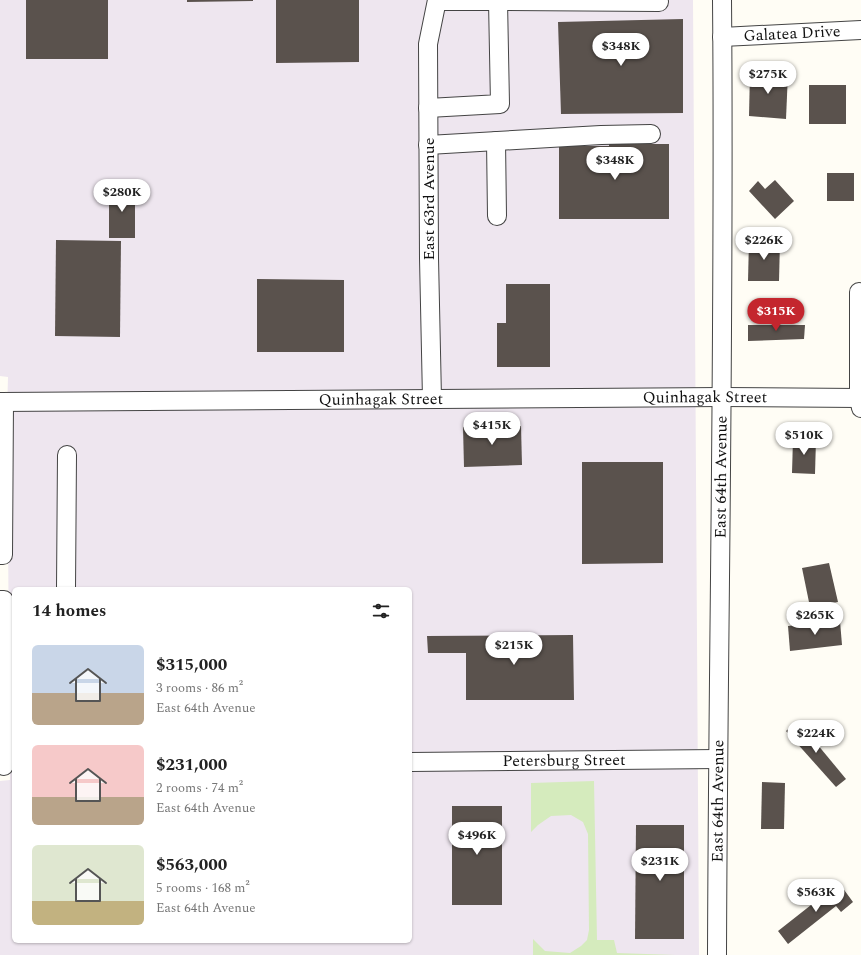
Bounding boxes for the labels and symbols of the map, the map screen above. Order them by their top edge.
street label: Galatea Drive [743,19,841,48]
pin: $348K [593,33,649,67]
pin: $275K [740,61,796,95]
street label: East 63rd Avenue [417,138,441,260]
pin: $348K [587,147,643,181]
pin: $280K [94,179,150,213]
pin: $226K [736,227,792,261]
pin: $315K [748,298,804,332]
street label: Quinhagak Street [643,385,768,410]
street label: Quinhagak Street [319,387,444,412]
pin: $415K [464,412,520,446]
street label: East 64th Avenue [708,416,734,538]
pin: $510K [776,422,832,456]
pin: $265K [787,602,843,636]
pin: $215K [486,632,542,666]
pin: $224K [788,720,844,754]
street label: East 64th Avenue [705,740,730,862]
street label: Petersburg Street [502,748,626,773]
pin: $496K [449,822,505,856]
pin: $231K [632,848,688,882]
pin: $563K [788,879,844,913]

